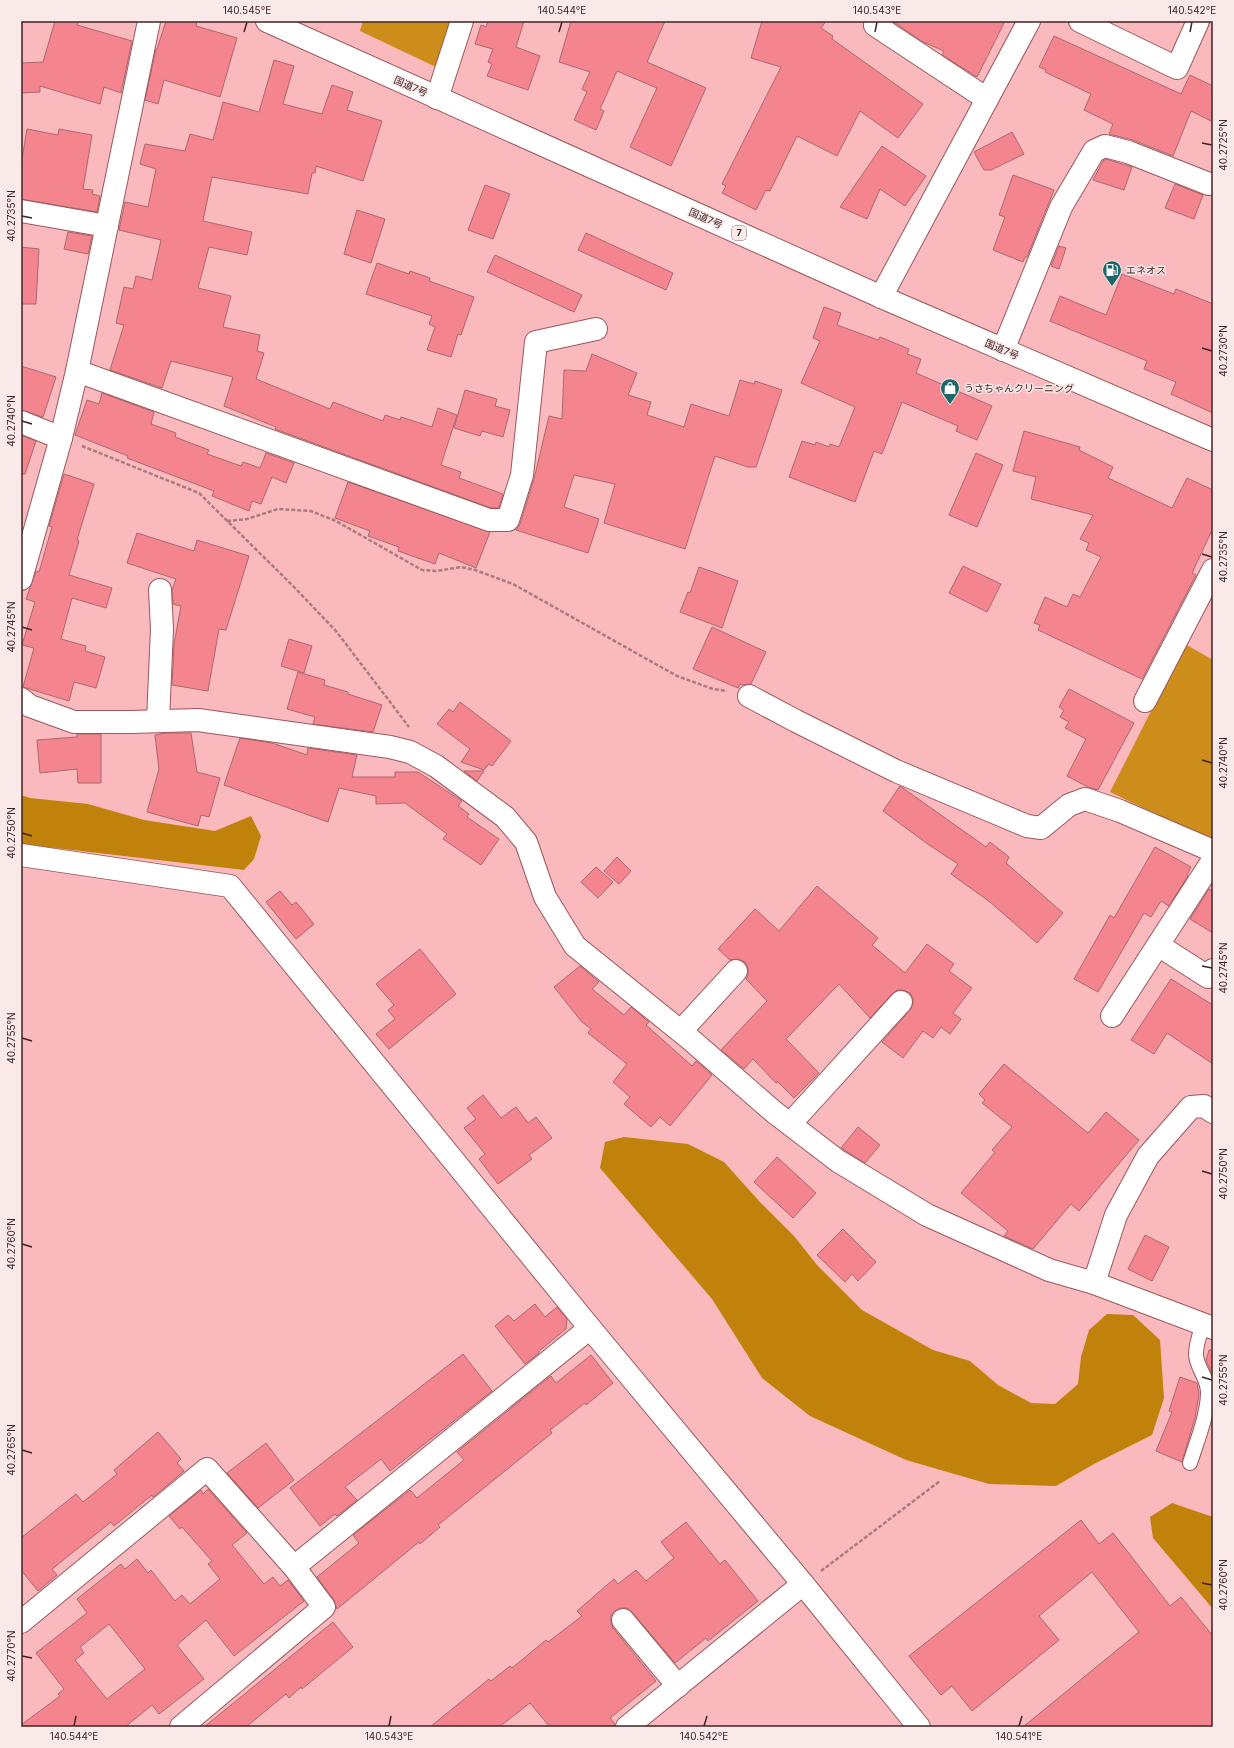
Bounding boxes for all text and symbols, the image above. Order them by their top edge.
text: 140.545°E [223,4,271,16]
text: 140.544°E [538,4,586,16]
text: 140.543°E [853,4,901,16]
text: 140.542°E [1168,4,1216,16]
street label: 国道7号 [392,73,430,99]
text: 40.2725°N [1217,119,1229,171]
text: 40.2735°N [5,190,17,242]
street label: 国道7号 [687,205,725,231]
road number: 7 [732,226,746,240]
fuel station icon: エネオス [1101,259,1123,287]
place label: エネオス [1126,264,1166,276]
text: 40.2730°N [1217,325,1229,377]
street label: 国道7号 [983,337,1021,361]
shop icon: うさちゃんクリーニング [939,377,961,405]
place label: うさちゃんクリーニング [964,382,1074,394]
text: 40.2740°N [5,395,17,447]
text: 40.2735°N [1217,531,1229,583]
text: 40.2745°N [5,601,17,653]
text: 40.2740°N [1217,737,1229,789]
text: 40.2750°N [5,807,17,859]
text: 40.2745°N [1217,942,1229,994]
text: 40.2755°N [5,1012,17,1064]
text: 40.2750°N [1217,1148,1229,1200]
text: 40.2760°N [5,1218,17,1270]
text: 40.2755°N [1217,1354,1229,1406]
text: 40.2765°N [5,1424,17,1476]
text: 40.2760°N [1217,1559,1229,1611]
text: 40.2770°N [5,1630,17,1682]
text: 140.544°E [50,1730,98,1742]
text: 140.543°E [365,1730,413,1742]
text: 140.542°E [680,1730,728,1742]
text: 140.541°E [996,1730,1042,1742]

